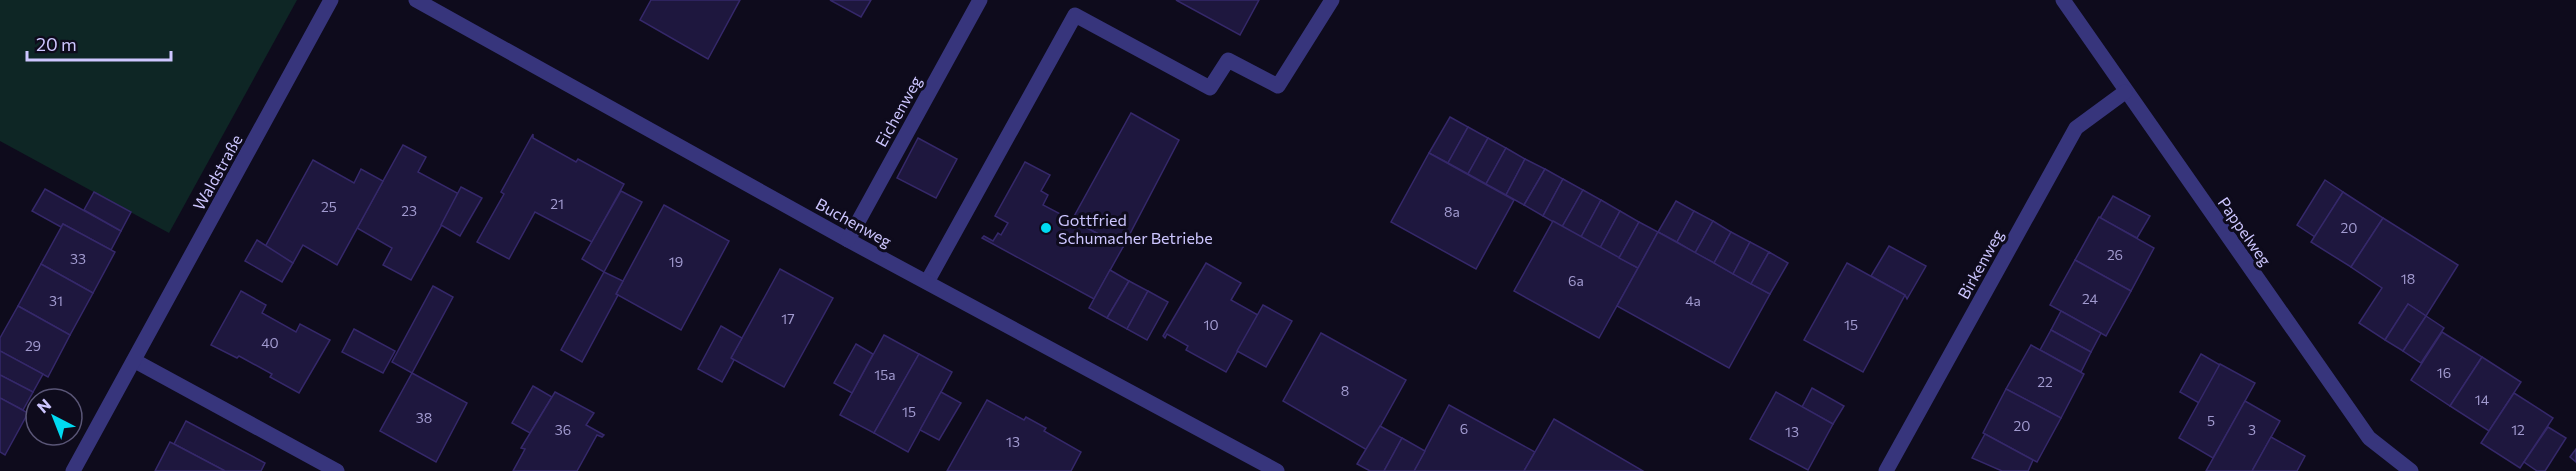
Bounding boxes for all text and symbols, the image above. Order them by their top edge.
scale bar [27,24,171,62]
text: 20 m [36,33,77,55]
street label: Eichenweg [871,72,925,150]
street label: Waldstraße [188,131,246,213]
street label: Buchenweg [813,193,895,251]
street label: Pappelweg [2214,193,2276,269]
house number: 21 [550,195,564,212]
house number: 25 [321,198,337,215]
house number: 23 [401,202,417,219]
house number: 8a [1444,203,1460,220]
place label: Gottfried Schumacher Betriebe [1058,210,1213,247]
house number: 20 [2341,219,2357,236]
marker: Gottfried Schumacher Betriebe [1039,221,1053,235]
street label: Birkenweg [1953,226,2007,302]
house number: 26 [2107,246,2123,263]
house number: 33 [70,250,86,267]
house number: 19 [669,253,683,270]
house number: 18 [2401,270,2415,287]
house number: 6a [1568,272,1584,289]
house number: 24 [2082,290,2099,307]
house number: 31 [49,292,63,309]
house number: 4a [1685,292,1701,309]
house number: 17 [781,310,795,327]
house number: 10 [1203,316,1219,333]
house number: 15 [1844,316,1858,333]
house number: 40 [261,334,279,351]
house number: 29 [25,337,41,354]
house number: 16 [2437,364,2451,381]
house number: 15a [874,366,896,383]
house number: 22 [2037,373,2053,390]
house number: 8 [1341,382,1349,399]
north arrow [24,387,84,447]
house number: 14 [2475,391,2490,408]
text: N [33,394,54,417]
house number: 15 [902,403,916,420]
house number: 38 [416,409,432,426]
house number: 5 [2207,412,2215,429]
house number: 20 [2014,417,2030,434]
house number: 6 [1460,420,1468,437]
house number: 36 [555,421,571,438]
house number: 3 [2248,421,2256,438]
house number: 12 [2511,421,2525,438]
house number: 13 [1785,423,1799,440]
house number: 13 [1006,433,1020,450]

